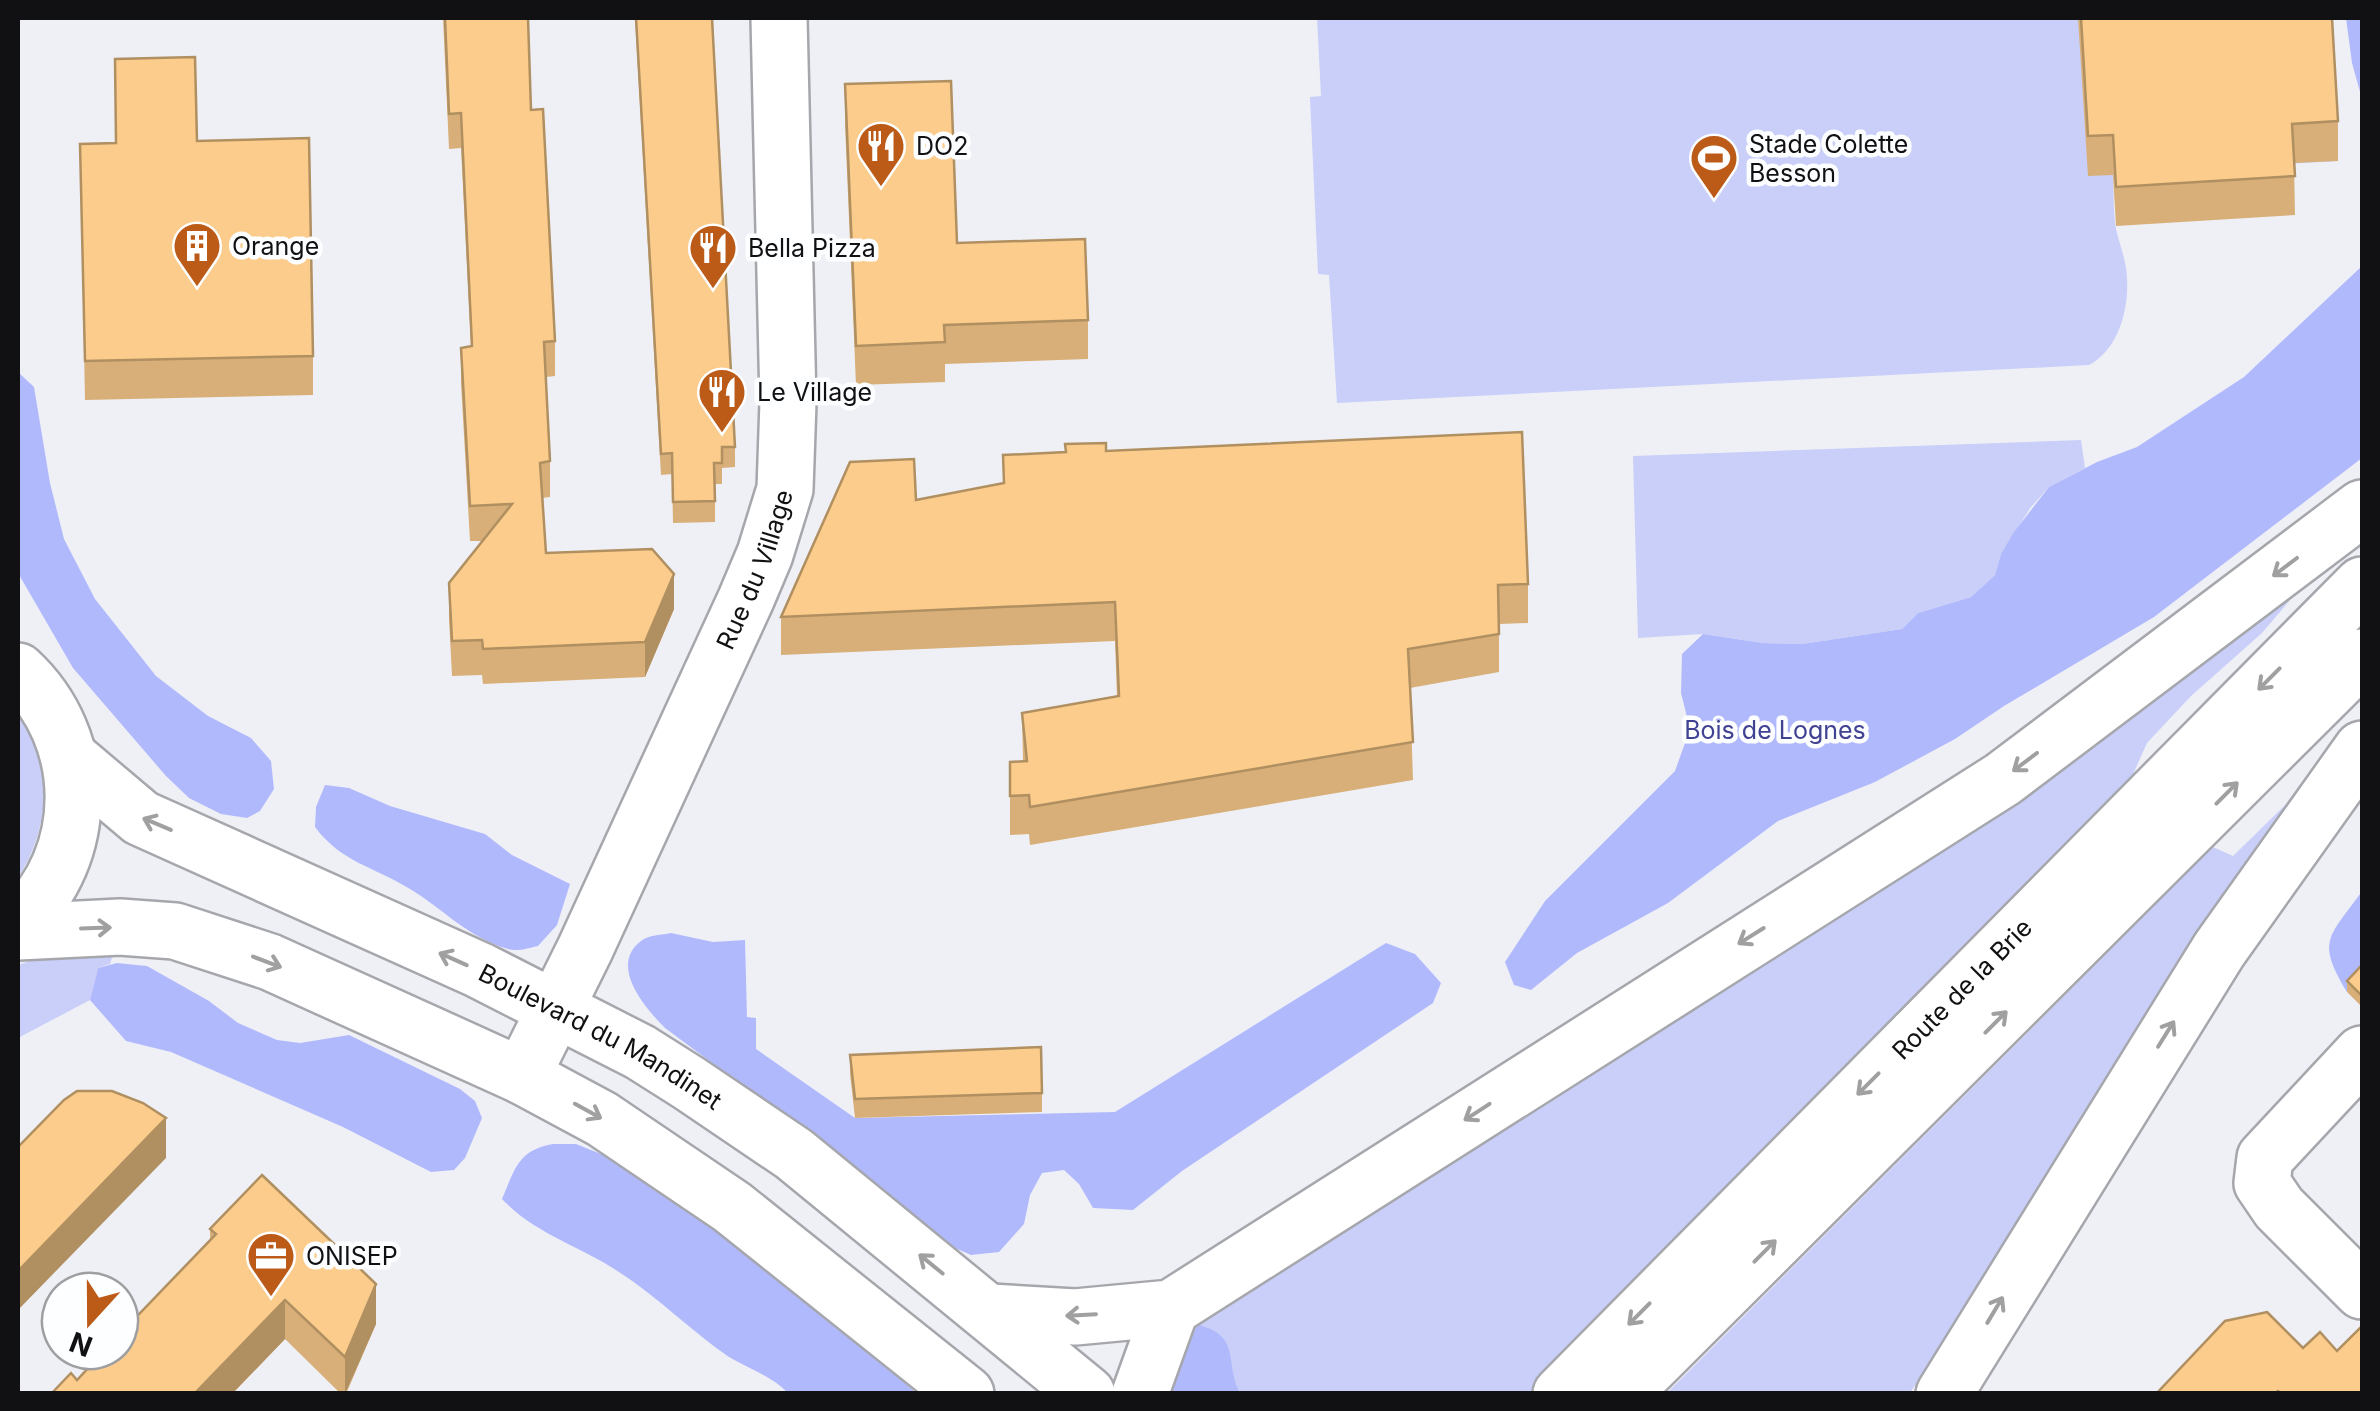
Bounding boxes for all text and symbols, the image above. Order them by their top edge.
restaurant icon: DO2 [855,120,907,188]
place label: Stade Colette Besson [1749,129,1908,188]
place label: DO2 [916,131,968,161]
sports icon: Stade Colette Besson [1688,132,1740,200]
building icon: Orange [171,220,223,288]
restaurant icon: Bella Pizza [687,222,739,290]
place label: Orange [232,231,319,261]
place label: Bella Pizza [748,233,876,263]
restaurant icon: Le Village [696,366,748,434]
place label: Le Village [757,377,872,407]
street label: Rue du Village [710,486,799,654]
one-way arrow [2272,557,2299,578]
one-way arrow [2258,667,2282,691]
park label: Bois de Lognes [1684,715,1866,745]
one-way arrow [2012,752,2039,773]
one-way arrow [2214,781,2238,805]
one-way arrow [142,814,173,832]
street label: Route de la Brie [1886,912,2038,1066]
one-way arrow [80,918,112,937]
one-way arrow [1737,926,1765,947]
one-way arrow [439,948,469,967]
one-way arrow [251,954,282,972]
street label: Boulevard du Mandinet [474,957,728,1116]
one-way arrow [1984,1010,2008,1034]
one-way arrow [2156,1020,2176,1049]
one-way arrow [1856,1071,1880,1095]
one-way arrow [1463,1101,1492,1122]
one-way arrow [573,1102,602,1122]
office icon: ONISEP [245,1230,297,1298]
one-way arrow [1753,1239,1777,1263]
place label: ONISEP [306,1241,398,1271]
one-way arrow [918,1254,945,1275]
north arrow [40,1271,140,1371]
one-way arrow [1985,1296,2005,1325]
one-way arrow [1627,1302,1651,1326]
one-way arrow [1065,1306,1097,1325]
text: N [65,1325,97,1364]

